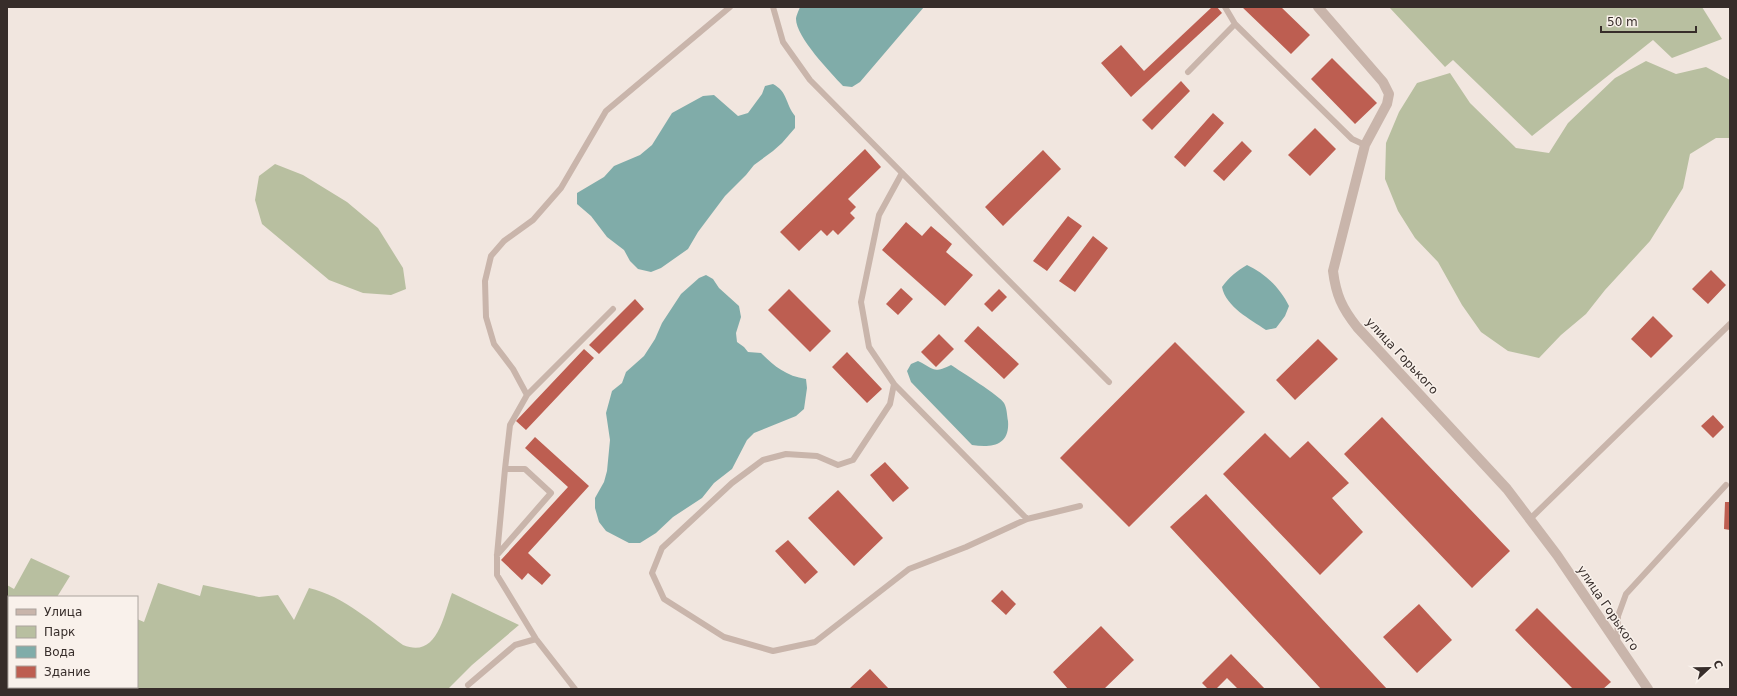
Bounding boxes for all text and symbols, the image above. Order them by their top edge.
scale bar [1601,8,1696,34]
text: 50 m [1607,15,1638,29]
street label: улица Горького [1363,315,1441,397]
street label: улица Горького [1574,563,1642,653]
legend [8,596,138,688]
text: Улица [44,605,82,619]
text: Парк [44,625,75,639]
text: Вода [44,645,75,659]
north arrow [1689,648,1729,688]
text: С [1710,658,1725,671]
text: Здание [44,665,90,679]

